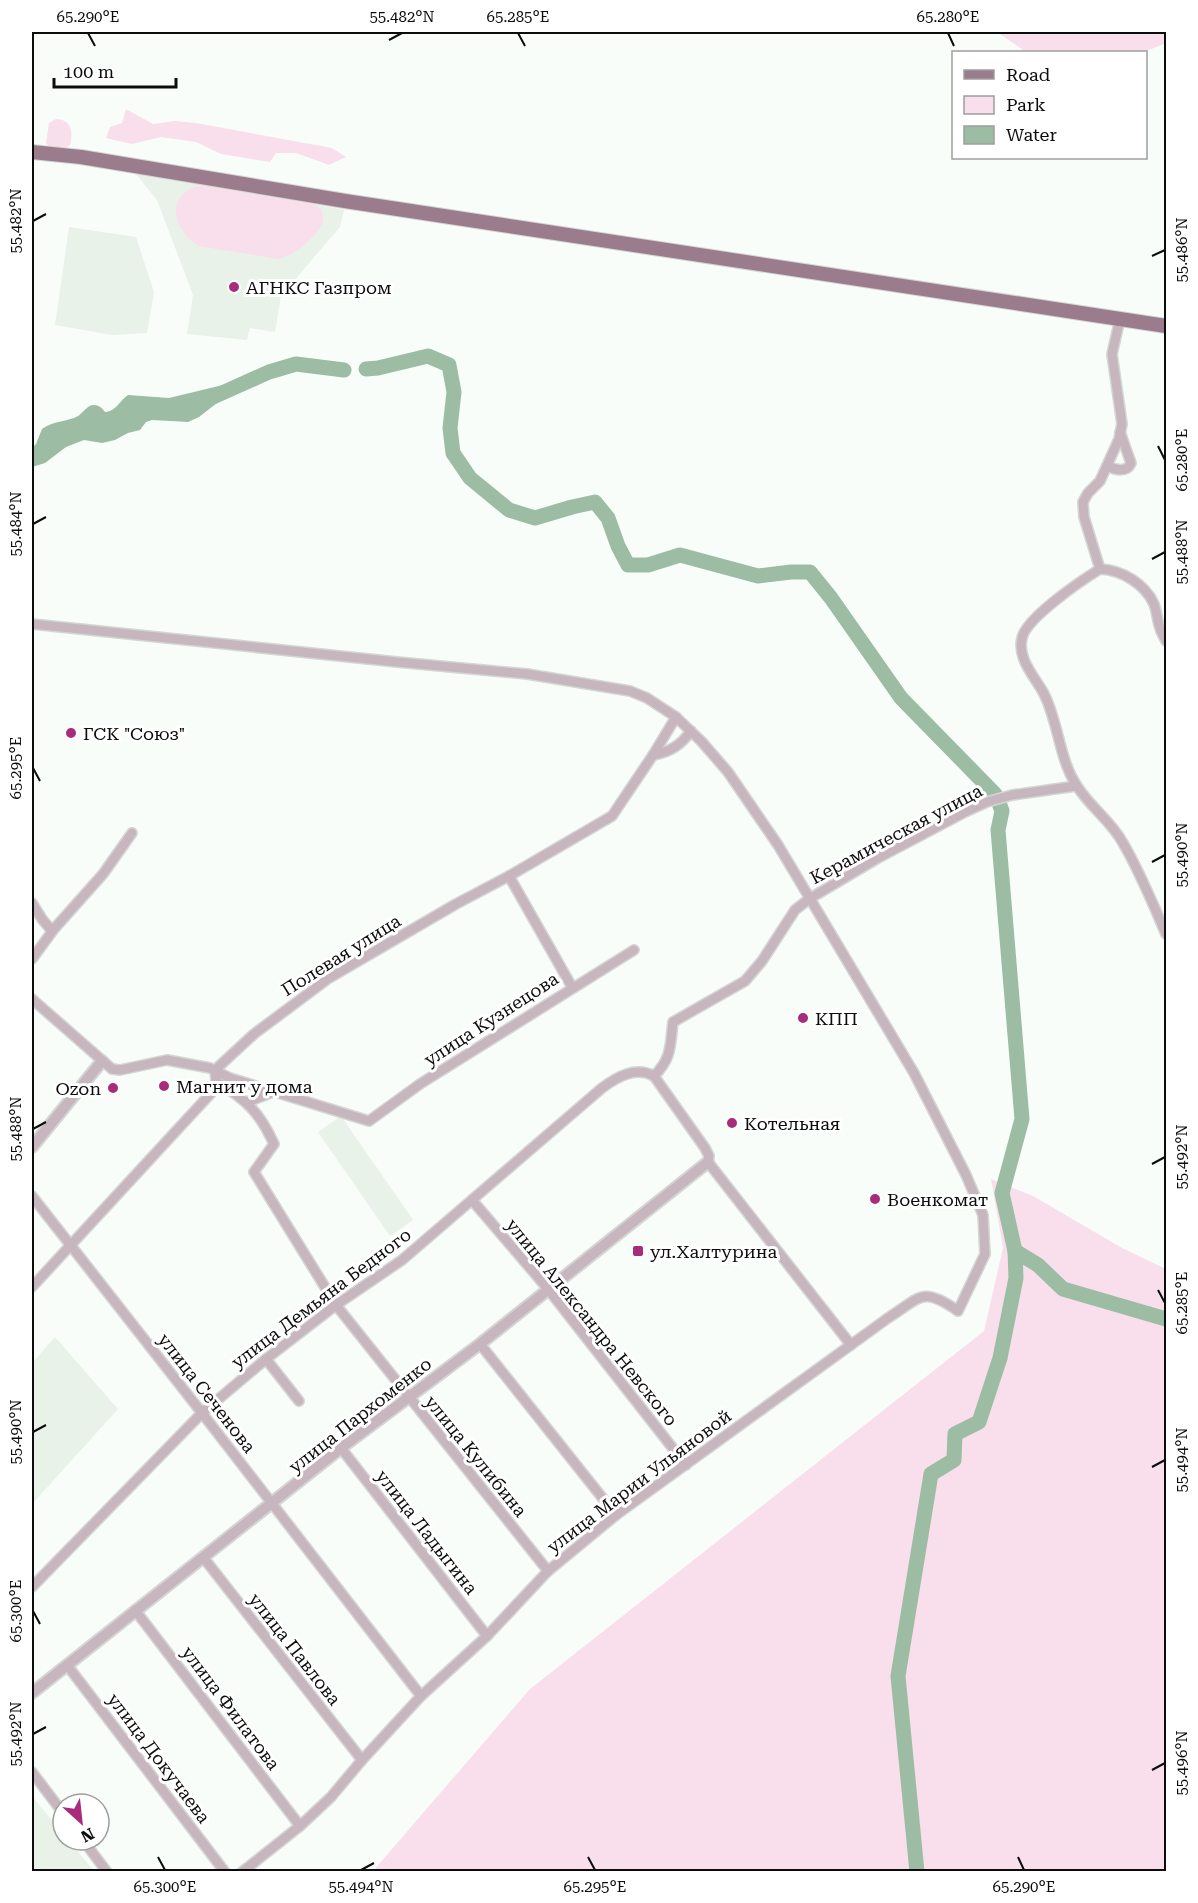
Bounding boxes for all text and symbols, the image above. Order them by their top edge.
text: 65.290°E [57,8,119,26]
text: 55.482°N [369,8,435,26]
text: 65.285°E [487,8,549,26]
text: 65.280°E [917,8,979,26]
scale bar [54,51,176,89]
legend [952,51,1147,159]
text: 100 m [63,61,114,82]
text: Road [1006,64,1051,85]
text: Park [1006,94,1046,115]
text: Water [1006,124,1057,145]
text: 55.482°N [7,188,25,254]
text: 55.486°N [1173,217,1191,283]
place label: АГНКС Газпром [246,277,392,298]
marker: АГНКС Газпром [227,280,241,294]
text: 65.280°E [1173,429,1191,491]
text: 55.484°N [7,491,25,557]
text: 55.488°N [1173,519,1191,585]
place label: ГСК "Союз" [83,723,185,744]
marker: ГСК "Союз" [64,726,78,740]
text: 65.295°E [7,737,25,799]
street label: Керамическая улица [806,780,986,888]
text: 55.490°N [1173,822,1191,888]
street label: Полевая улица [278,910,405,1000]
street label: улица Кузнецова [420,968,562,1070]
place label: КПП [815,1008,858,1029]
marker: КПП [796,1011,810,1025]
place label: Магнит у дома [176,1076,313,1097]
place label: Ozon [56,1078,101,1099]
marker: Магнит у дома [157,1079,171,1093]
marker: Ozon [106,1081,120,1095]
text: 55.488°N [7,1096,25,1162]
place label: Котельная [744,1113,840,1134]
marker: Котельная [725,1116,739,1130]
text: 55.492°N [1173,1124,1191,1190]
place label: Военкомат [887,1189,988,1210]
marker: Военкомат [868,1192,882,1206]
street label: улица Александра Невского [502,1214,682,1430]
street label: улица Демьяна Бедного [227,1223,415,1373]
place label: ул.Халтурина [650,1241,778,1262]
marker: ул.Халтурина [631,1244,645,1258]
text: 65.285°E [1173,1272,1191,1334]
street label: улица Сеченова [154,1329,260,1457]
street label: улица Пархоменко [285,1353,435,1477]
street label: улица Кулибина [421,1391,531,1521]
text: 55.490°N [7,1399,25,1465]
street label: улица Марии Ульяновой [543,1405,735,1557]
text: 55.494°N [1173,1427,1191,1493]
street label: улица Ладыгина [372,1466,482,1599]
text: 65.300°E [7,1580,25,1642]
street label: улица Павлова [245,1589,345,1709]
street label: улица Филатова [178,1642,285,1774]
street label: улица Докучаева [103,1689,215,1827]
text: 55.492°N [7,1701,25,1767]
text: 55.496°N [1173,1730,1191,1796]
north arrow [51,1792,111,1852]
text: N [78,1824,97,1846]
text: 65.300°E [134,1878,196,1896]
text: 55.494°N [328,1878,394,1896]
text: 65.295°E [564,1878,626,1896]
text: 65.290°E [993,1878,1055,1896]

